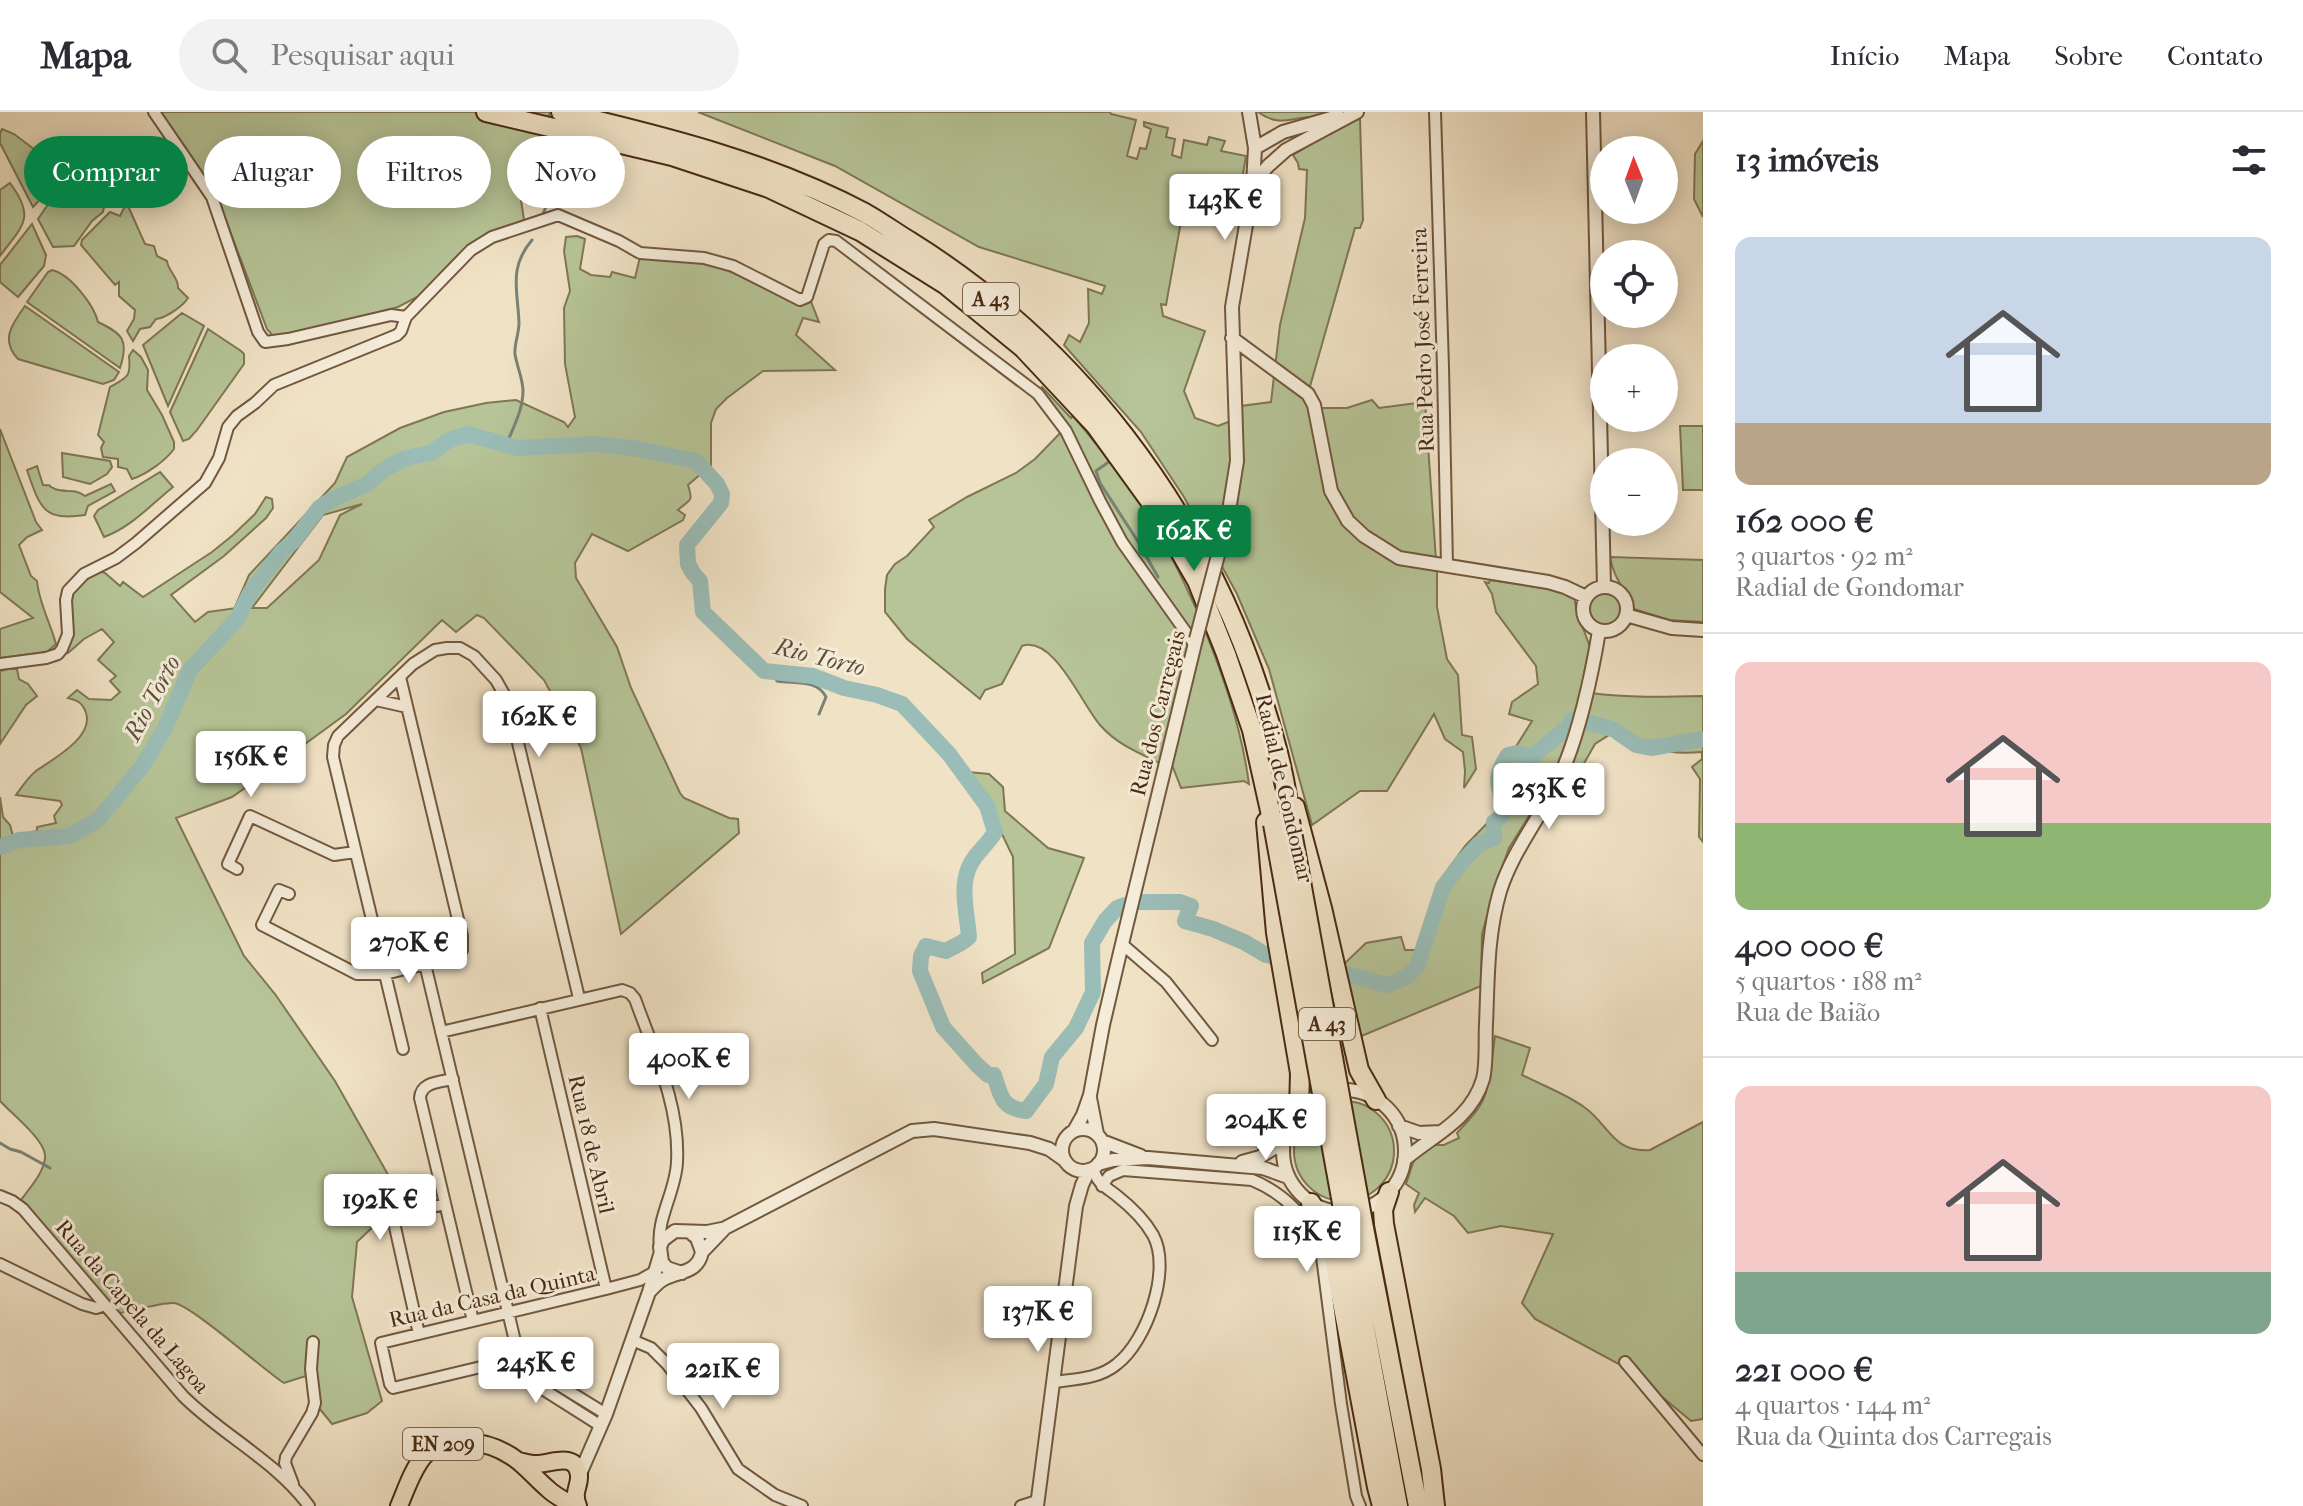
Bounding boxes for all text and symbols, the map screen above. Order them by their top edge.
search box [179,19,739,91]
text: Mapa [40,33,131,78]
icon: search [207,33,251,77]
text: Pesquisar aqui [271,38,455,73]
text: Início [1830,39,1900,72]
text: Mapa [1944,39,2010,72]
text: Sobre [2054,39,2123,72]
text: Contato [2167,39,2263,72]
chip: Comprar [24,136,188,208]
chip: Alugar [204,136,341,208]
chip: Filtros [357,136,491,208]
chip: Novo [507,136,625,208]
north arrow [1590,136,1678,224]
map controls [1590,136,1678,536]
icon: filters [2227,138,2271,182]
text: 13 imóveis [1735,140,1879,180]
pin: 143K € [1160,174,1290,242]
text: 143K € [1187,184,1263,215]
street label: Rua Pedro José Ferreira [1406,227,1440,453]
button: locate [1590,240,1678,328]
road number: A 43 [963,283,1019,315]
icon: home [1931,289,2075,433]
button: + [1590,344,1678,432]
button: − [1590,448,1678,536]
text: 162 000 € [1735,501,1874,541]
pin: 162K € [1129,505,1259,573]
text: 162K € [1156,515,1232,546]
text: 3 quartos · 92 m² [1735,541,1913,572]
text: Radial de Gondomar [1735,572,1964,603]
street label: Rua dos Carregais [1125,628,1191,799]
water label: Rio Torto [770,632,868,682]
water label: Rio Torto [117,651,186,747]
pin: 162K € [474,691,604,759]
street label: Radial de Gondomar [1250,691,1319,886]
text: 162K € [501,701,577,732]
icon: home [1931,714,2075,858]
pin: 156K € [186,731,316,799]
text: 156K € [214,741,288,772]
pin: 253K € [1484,763,1614,831]
text: 253K € [1511,773,1587,804]
pin: 270K € [344,917,474,985]
text: 400 000 € [1735,926,1884,966]
text: 270K € [369,927,449,958]
text: 5 quartos · 188 m² [1735,966,1922,997]
text: Rua de Baião [1735,997,1880,1028]
road number: A 43 [1299,1008,1355,1040]
pin: 400K € [624,1033,754,1101]
text: 400K € [647,1043,731,1074]
street label: Rua 18 de Abril [562,1072,620,1216]
pin: 204K € [1201,1094,1331,1162]
text: 204K € [1225,1104,1307,1135]
icon: home [1931,1138,2075,1282]
pin: 192K € [315,1174,445,1242]
text: 192K € [342,1184,418,1215]
pin: 115K € [1242,1206,1372,1274]
street label: Rua da Capela da Lagoa [50,1214,215,1400]
text: 115K € [1272,1216,1342,1247]
street label: Rua da Casa da Quinta [386,1260,599,1333]
pin: 137K € [973,1286,1103,1354]
text: 137K € [1002,1296,1074,1327]
pin: 245K € [471,1337,601,1405]
pin: 221K € [658,1343,788,1411]
text: 245K € [496,1347,576,1378]
text: 221 000 € [1735,1350,1873,1390]
text: 221K € [685,1353,761,1384]
text: 4 quartos · 144 m² [1735,1390,1930,1421]
text: Rua da Quinta dos Carregais [1735,1421,2052,1452]
road number: EN 209 [403,1428,483,1460]

